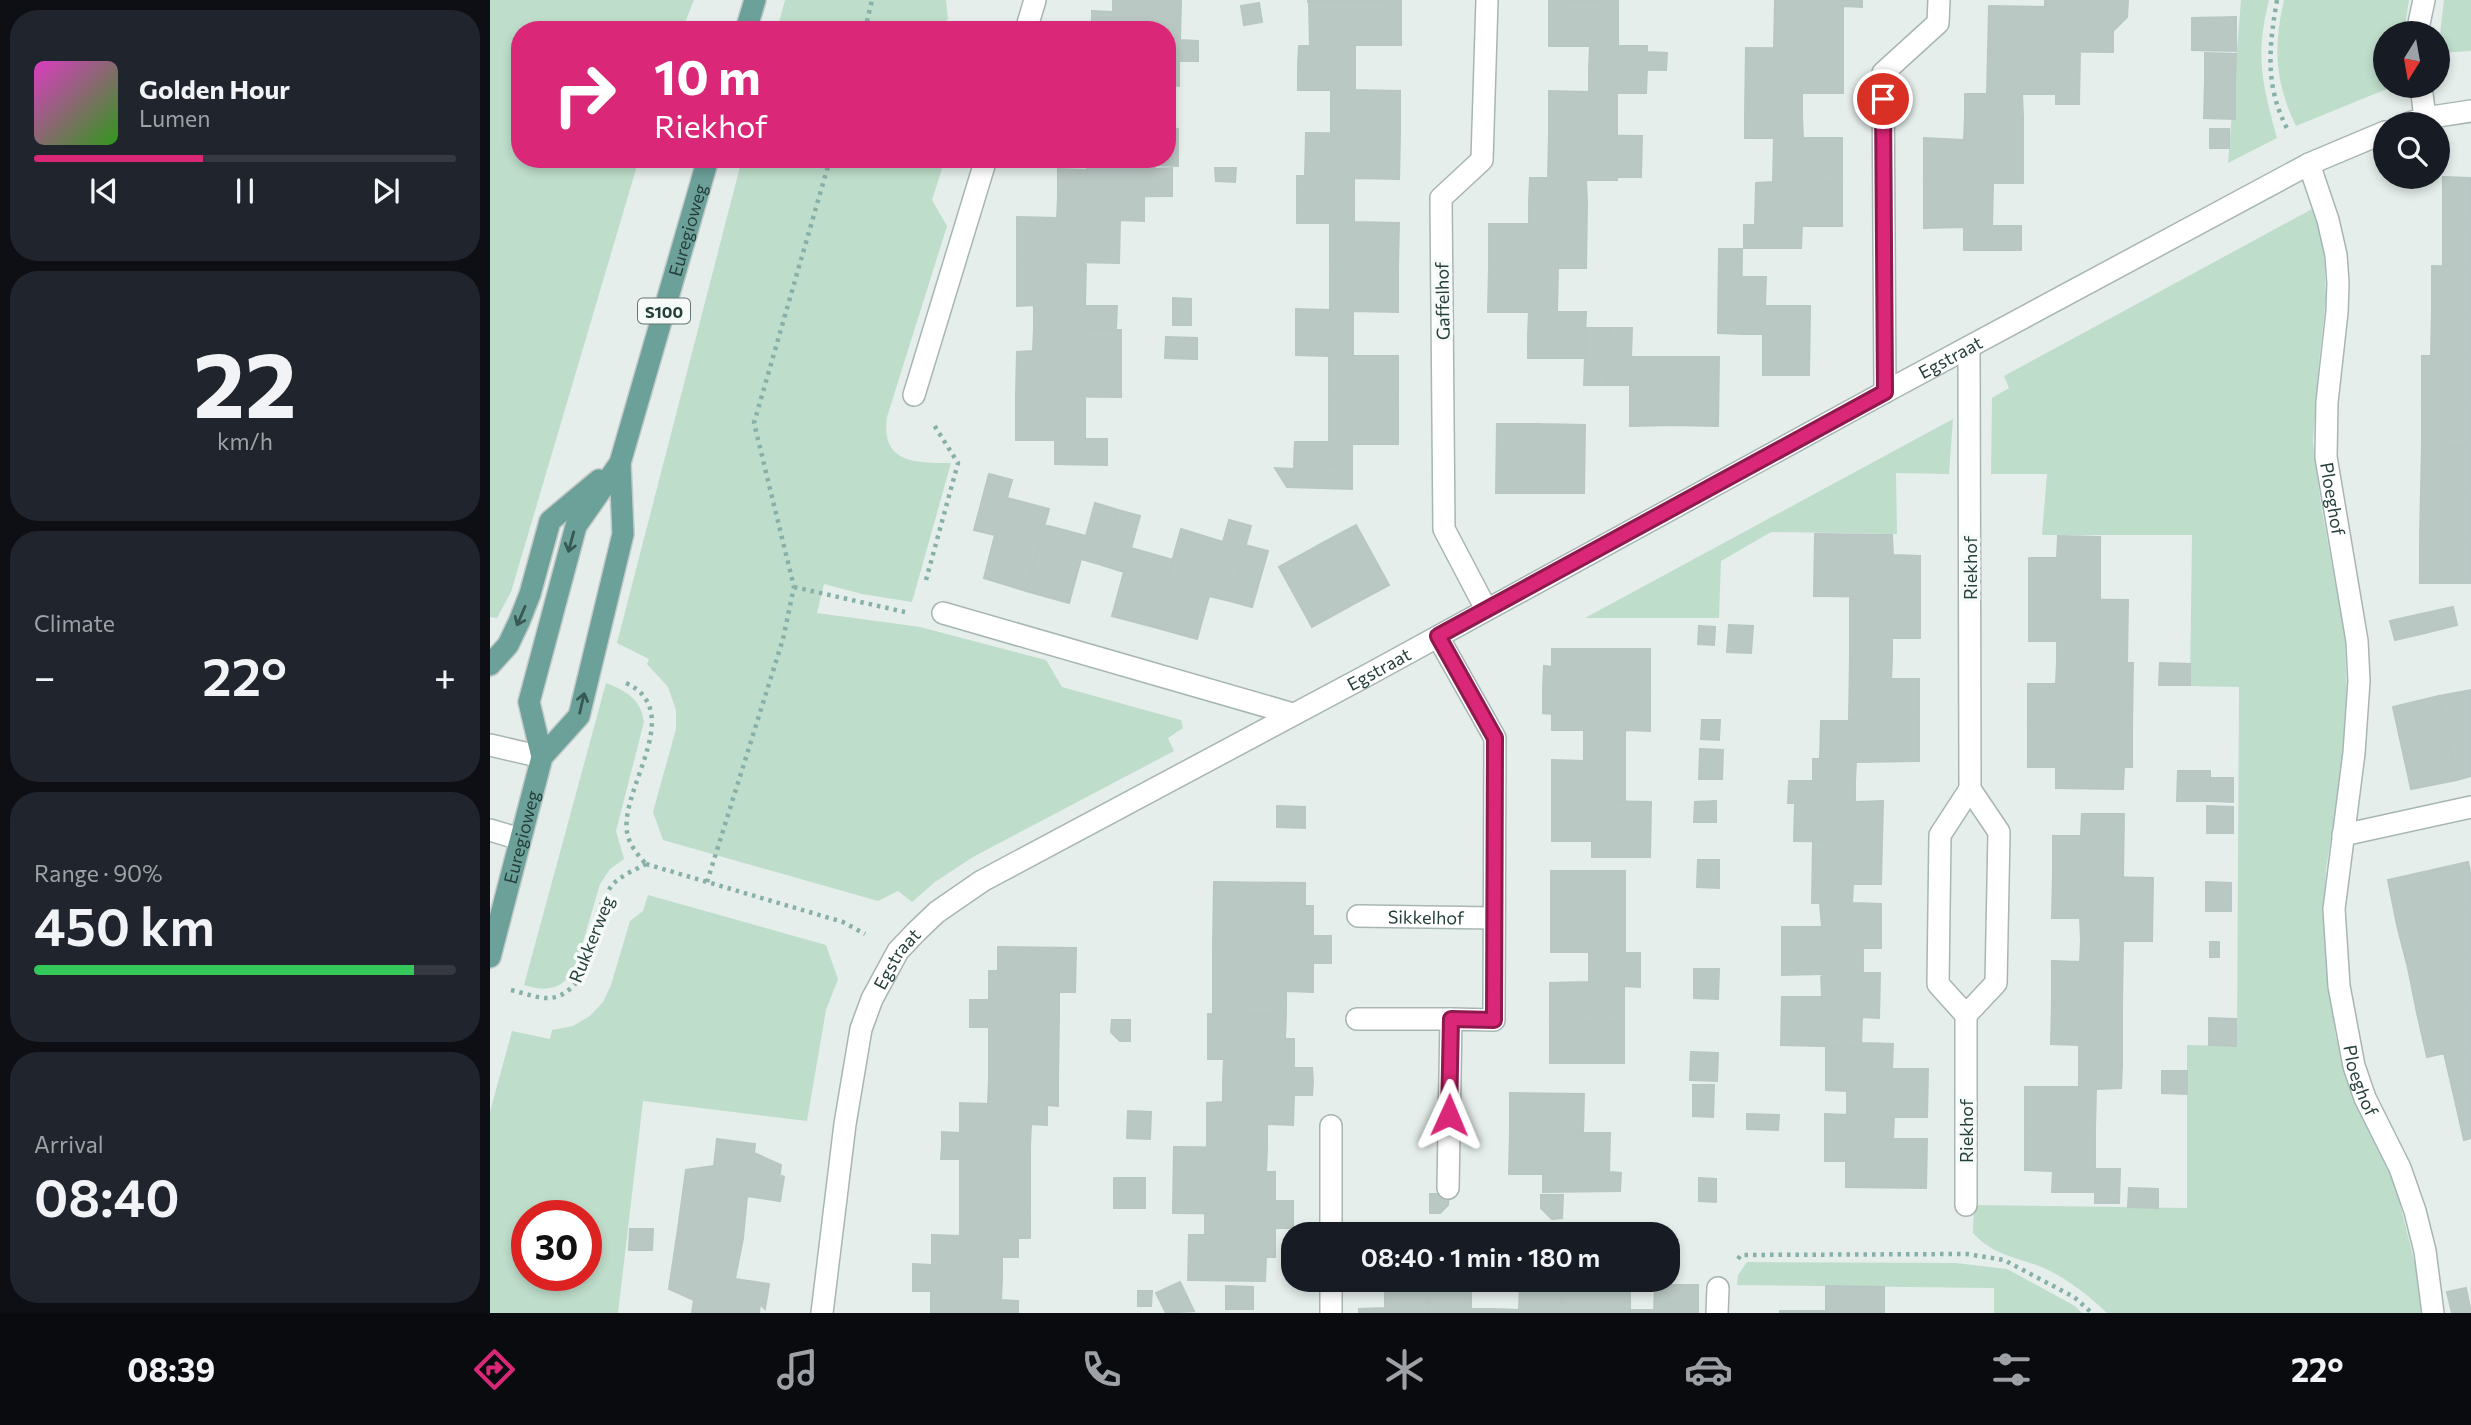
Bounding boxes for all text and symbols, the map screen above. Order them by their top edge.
north arrow [2373,21,2450,98]
map controls [2373,21,2450,189]
text: 10 m [654,45,761,105]
icon: right [539,49,630,140]
pin [1853,69,1913,129]
text: Golden Hour [139,73,290,104]
icon: arrive [1864,80,1902,118]
text: Lumen [139,104,210,132]
text: Riekhof [654,105,768,145]
button: search [2373,112,2450,189]
icon: previous [85,172,123,210]
icon: pause [226,172,264,210]
icon: next [367,172,405,210]
street label: Euregioweg [664,181,711,279]
street label: Gaffelhof [1430,261,1454,340]
road number: S100 [638,298,690,324]
text: 22 [193,325,297,437]
street label: Egstraat [1914,331,1986,383]
text: km/h [217,427,273,455]
street label: Ploeghof [2316,460,2350,538]
one-way arrow [564,530,577,552]
street label: Riekhof [1959,535,1981,600]
one-way arrow [513,605,526,627]
text: Climate [34,609,115,637]
text: 22° [202,643,287,707]
street label: Egstraat [1343,643,1414,695]
text: − [34,652,56,699]
text: + [434,652,456,699]
one-way arrow [575,692,589,715]
street label: Euregioweg [499,788,544,886]
text: Range · 90% [34,859,162,887]
street label: Rukkerweg [564,892,618,985]
text: 450 km [34,893,215,957]
street label: Sikkelhof [1388,905,1465,929]
street label: Egstraat [868,924,925,993]
street label: Ploeghof [2339,1043,2384,1121]
position arrow [1412,1078,1486,1152]
street label: Riekhof [1955,1098,1977,1163]
text: Arrival [34,1130,104,1158]
text: 08:40 [34,1164,180,1228]
speed limit sign: 30 [511,1200,602,1291]
text: 08:40 · 1 min · 180 m [1361,1241,1600,1272]
icon: directions [470,1345,519,1394]
icon: music [773,1345,822,1394]
icon: phone [1077,1345,1126,1394]
icon: climate [1380,1345,1429,1394]
icon: car [1684,1345,1733,1394]
icon: filters [1987,1345,2036,1394]
text: 08:39 [127,1349,215,1389]
text: 22° [2291,1349,2344,1389]

